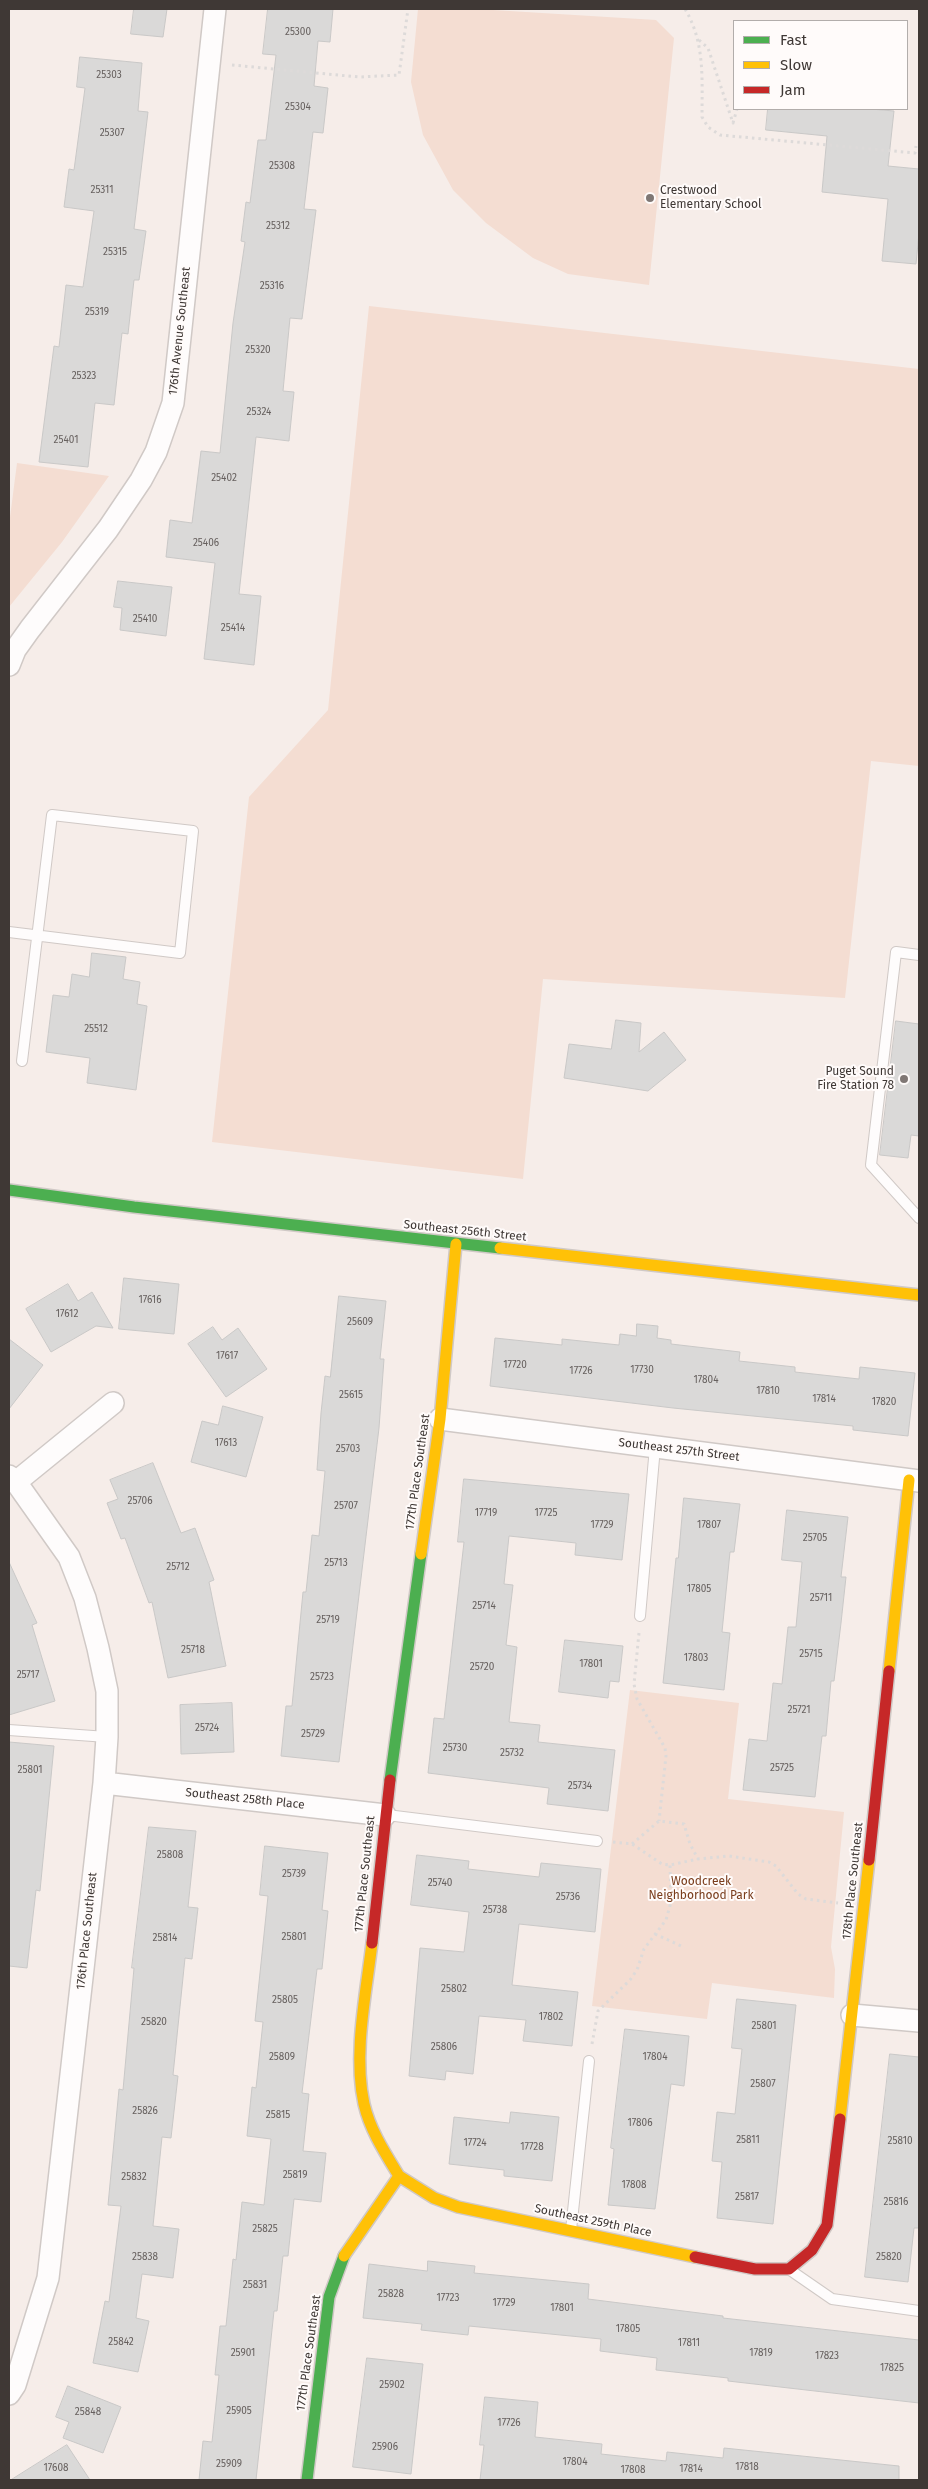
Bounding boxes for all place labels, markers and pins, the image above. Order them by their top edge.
place label: Crestwood Elementary School [660,184,762,212]
marker: Crestwood Elementary School [644,192,656,204]
place label: Puget Sound Fire Station 78 [817,1065,894,1093]
marker: Puget Sound Fire Station 78 [898,1073,910,1085]

